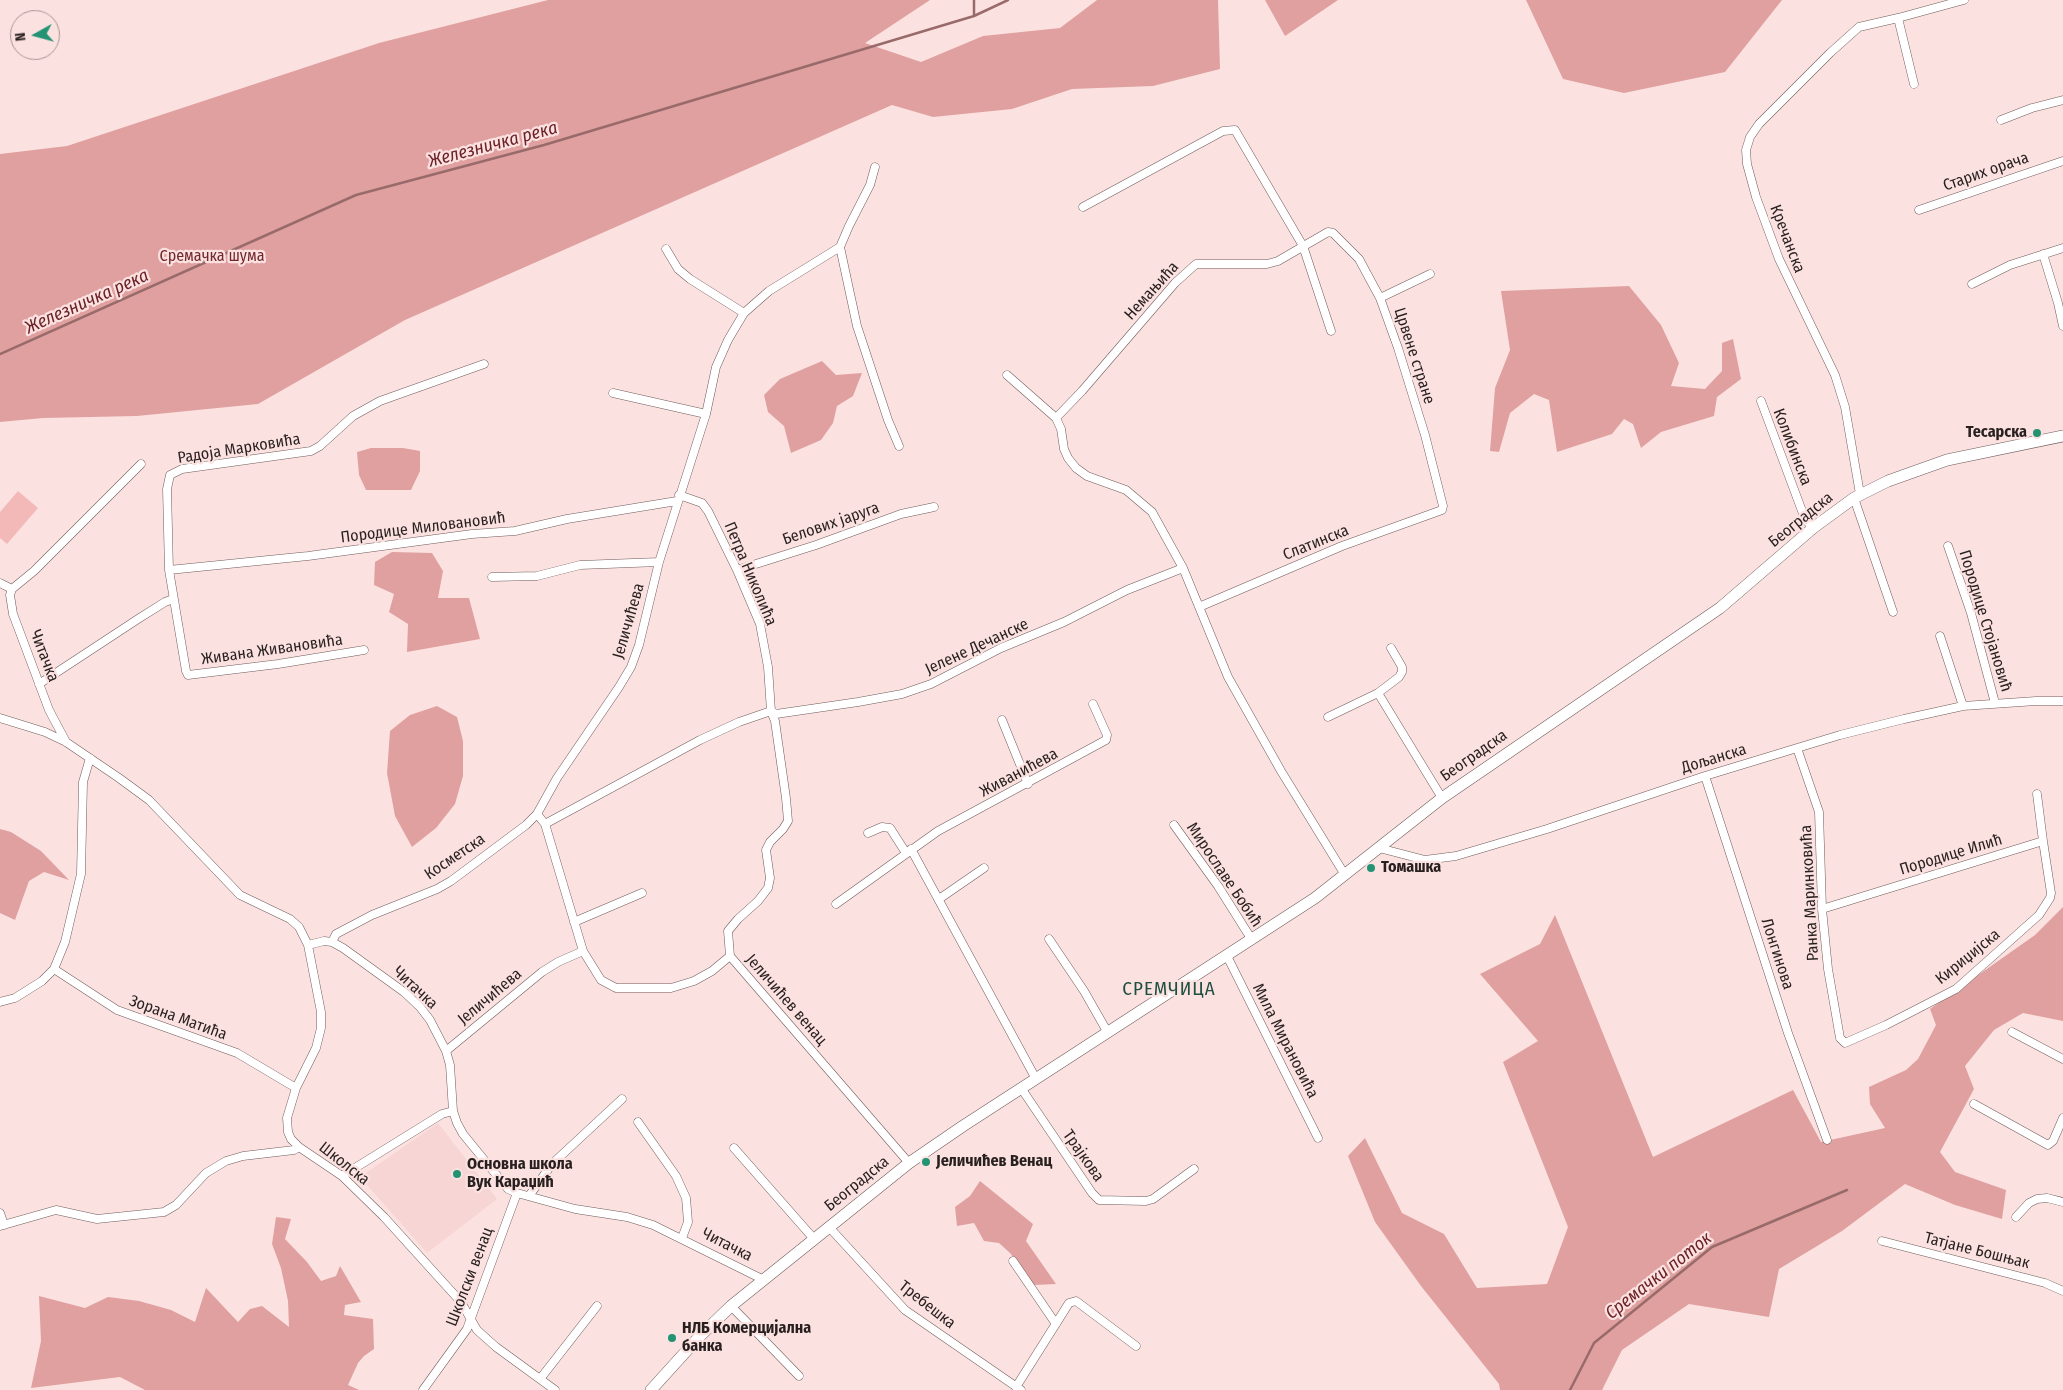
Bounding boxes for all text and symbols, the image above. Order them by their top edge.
north arrow [10,10,60,60]
text: N [12,32,30,42]
water label: Железничка река [426,117,560,173]
street label: Старих орача [1941,148,2031,196]
street label: Кречанска [1765,202,1809,276]
park label: Сремачка шума [160,247,264,267]
street label: Немањића [1121,258,1183,324]
water label: Железничка река [22,265,152,339]
street label: Црвене стране [1389,305,1439,407]
street label: Колибинска [1769,406,1815,488]
place label: Тесарска [1966,423,2027,443]
marker: Тесарска [2031,427,2043,439]
street label: Радоја Марковића [176,430,302,468]
street label: Београдска [1765,488,1837,552]
street label: Белових јаруга [780,498,882,550]
street label: Породице Миловановић [340,508,506,548]
street label: Петра Николића [720,519,780,629]
street label: Слатинска [1280,521,1352,565]
street label: Породице Стојановић [1954,548,2016,694]
street label: Јеличићева [609,581,649,661]
street label: Јелене Дечанске [922,615,1032,679]
street label: Читачка [25,627,63,685]
street label: Живана Живановића [200,631,344,669]
street label: Београдска [1437,726,1511,786]
street label: Дољанска [1679,740,1749,778]
street label: Живанићева [977,744,1061,802]
street label: Мирославе Бобић [1182,819,1266,931]
street label: Ранка Маринковића [1797,824,1823,962]
street label: Косметска [421,830,489,884]
street label: Породице Илић [1897,830,2005,880]
place label: Томашка [1381,858,1441,878]
marker: Томашка [1365,862,1377,874]
street label: Лонгинова [1756,916,1798,992]
street label: Кириџијска [1932,925,2004,989]
street label: Јеличићев венац [741,951,831,1049]
street label: Читачка [389,963,441,1013]
street label: Јеличићева [454,965,526,1029]
district label: СРЕМЧИЦА [1121,979,1217,1001]
street label: Мила Мирановића [1248,981,1322,1101]
street label: Зорана Матића [126,991,230,1045]
street label: Трајкова [1058,1126,1108,1186]
street label: Школска [315,1138,373,1190]
street label: Београдска [821,1152,893,1216]
place label: Јеличићев Венац [936,1152,1052,1172]
place label: Основна школа Вук Караџић [467,1155,573,1193]
marker: Јеличићев Венац [920,1156,932,1168]
marker: Основна школа Вук Караџић [451,1168,463,1180]
street label: Читачка [699,1224,755,1266]
street label: Школски венац [442,1225,498,1329]
water label: Сремачки поток [1601,1228,1717,1324]
street label: Татјане Бошњак [1922,1229,2032,1273]
street label: Требешка [895,1277,959,1333]
place label: НЛБ Комерцијална банка [682,1319,811,1357]
marker: НЛБ Комерцијална банка [666,1332,678,1344]

